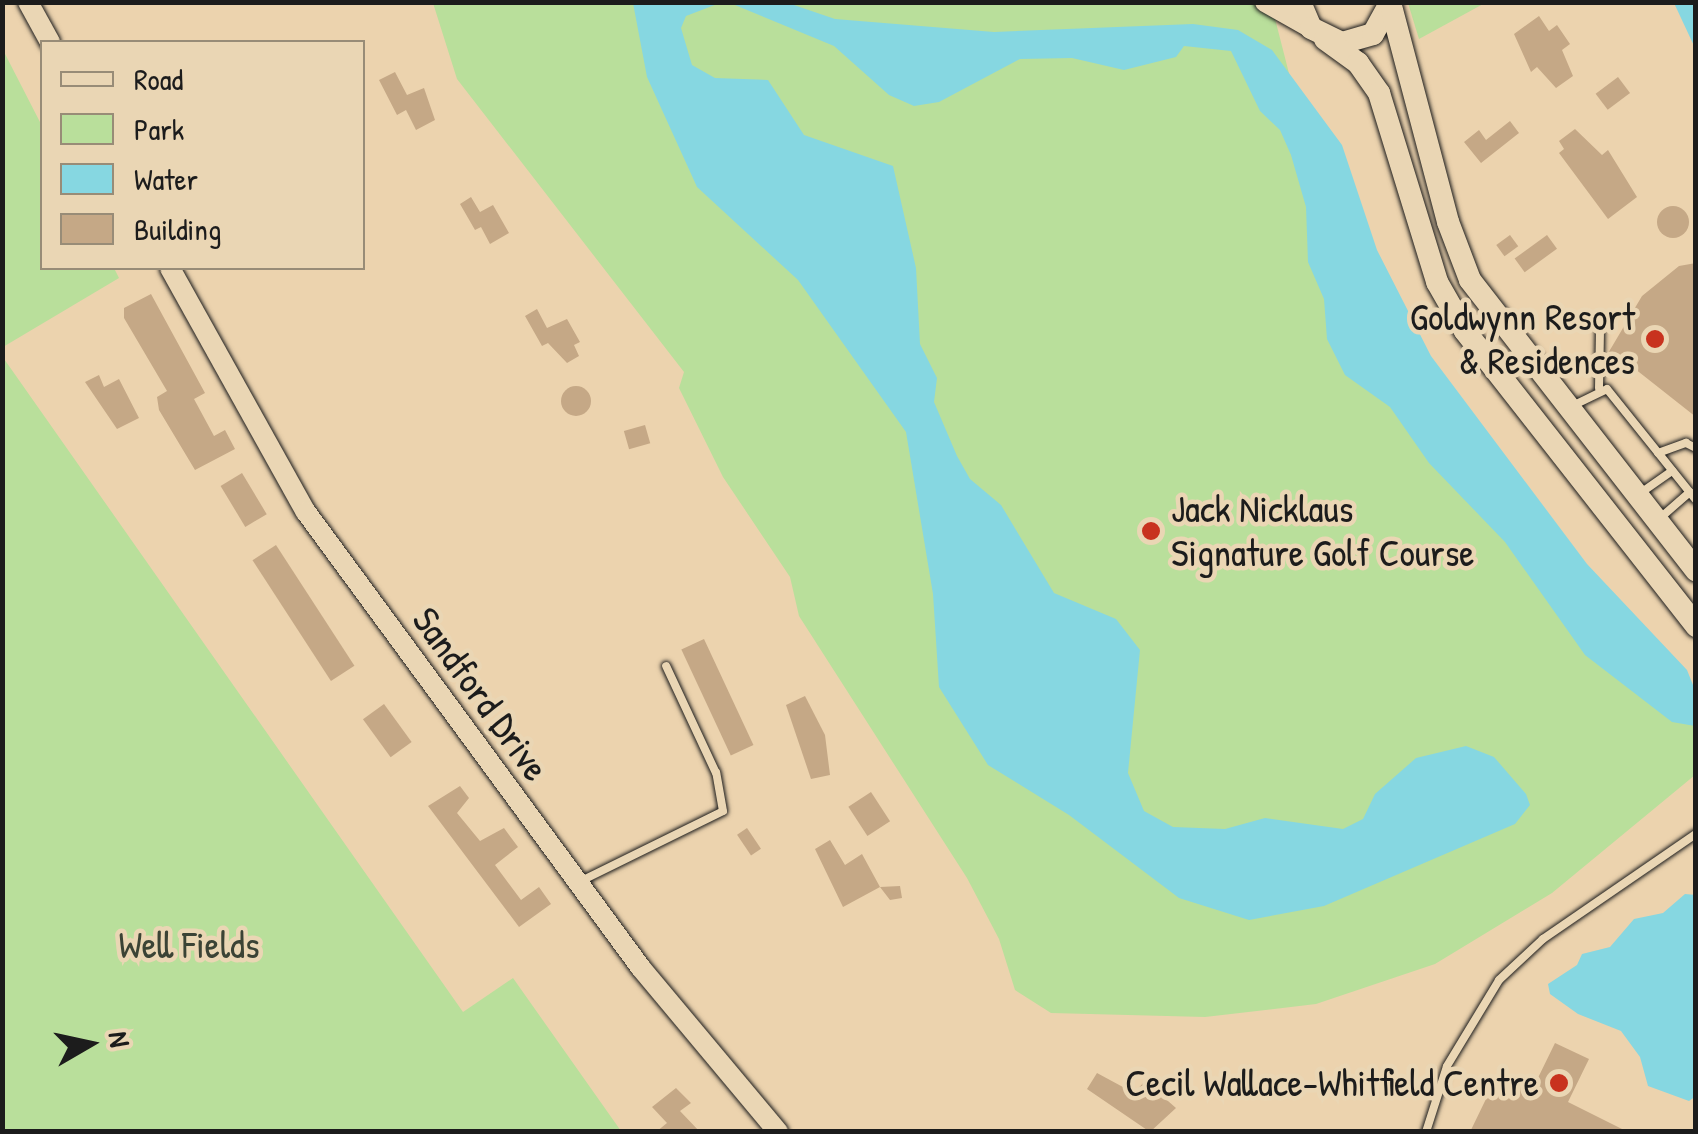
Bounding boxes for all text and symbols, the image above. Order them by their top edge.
legend [40,40,365,270]
text: Road [134,59,183,99]
text: Park [134,109,184,149]
text: Water [134,159,198,199]
text: Building [134,209,221,249]
place label: Goldwynn Resort & Residences [1410,294,1635,383]
marker: Goldwynn Resort & Residences [1644,328,1666,350]
place label: Jack Nicklaus Signature Golf Course [1171,486,1474,576]
marker: Jack Nicklaus Signature Golf Course [1140,520,1162,542]
street label: Sandford Drive [403,598,559,790]
park label: Well Fields [118,922,260,968]
north arrow [40,994,140,1094]
text: N [100,1029,140,1050]
place label: Cecil Wallace-Whitfield Centre [1125,1060,1539,1106]
marker: Cecil Wallace-Whitfield Centre [1548,1072,1570,1094]

